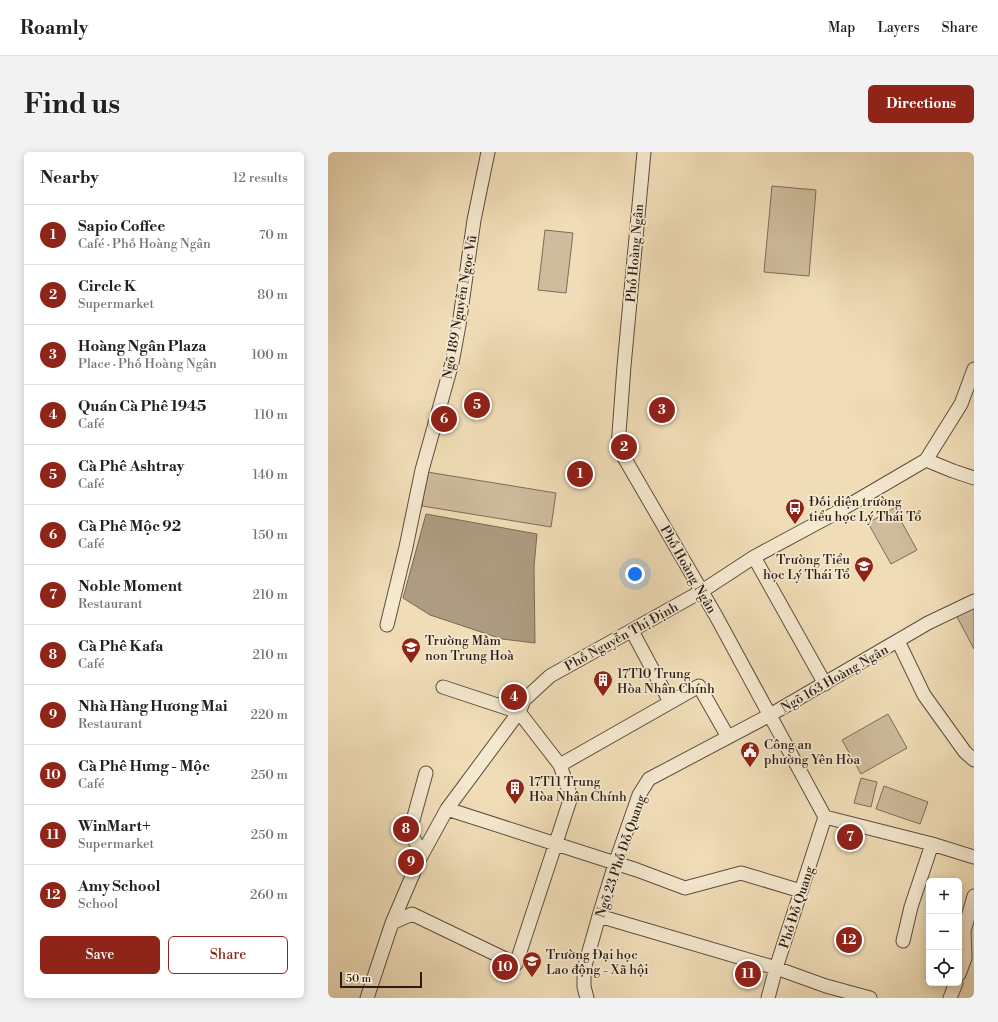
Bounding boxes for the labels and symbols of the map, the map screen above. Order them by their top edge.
street label: Phố Hoàng Ngân [623,203,647,303]
street label: Ngõ 189 Nguyễn Ngọc Vũ [439,233,481,381]
pin: 5 [464,390,490,420]
pin: 3 [649,395,675,425]
pin: 6 [431,404,457,434]
pin: 2 [611,432,637,462]
pin: 1 [567,459,593,489]
place label: Đối diện trường tiểu học Lý Thái Tổ [809,494,922,525]
bus stop icon: Đối diện trường tiểu học Lý Thái Tổ [784,497,806,525]
street label: Phố Hoàng Ngân [656,523,720,616]
place label: Trường Tiểu học Lý Thái Tổ [763,552,851,583]
school or university icon: Trường Tiểu học Lý Thái Tổ [853,555,875,583]
your location [625,564,645,584]
street label: Phố Nguyễn Thị Định [562,599,681,675]
place label: Trường Mầm non Trung Hoà [425,633,514,664]
school or university icon: Trường Mầm non Trung Hoà [400,636,422,664]
street label: Ngõ 163 Hoàng Ngân [778,641,891,716]
place label: 17T10 Trung Hòa Nhân Chính [617,666,715,697]
building icon: 17T10 Trung Hòa Nhân Chính [592,669,614,697]
pin: 4 [501,682,527,712]
place label: Công an phường Yên Hòa [764,737,860,768]
public building icon: Công an phường Yên Hòa [739,740,761,768]
place label: 17T11 Trung Hòa Nhân Chính [529,774,627,805]
building icon: 17T11 Trung Hòa Nhân Chính [504,777,526,805]
street label: Ngõ 23 Phố Đỗ Quang [592,792,650,920]
pin: 8 [393,814,419,844]
pin: 7 [837,822,863,852]
pin: 9 [398,847,424,877]
street label: Phố Đỗ Quang [776,864,818,950]
pin: 12 [836,925,862,955]
place label: Trường Đại học Lao động - Xã hội [546,947,649,978]
school or university icon: Trường Đại học Lao động - Xã hội [521,950,543,978]
pin: 10 [492,952,518,982]
pin: 11 [735,959,761,989]
scale bar [340,970,422,989]

